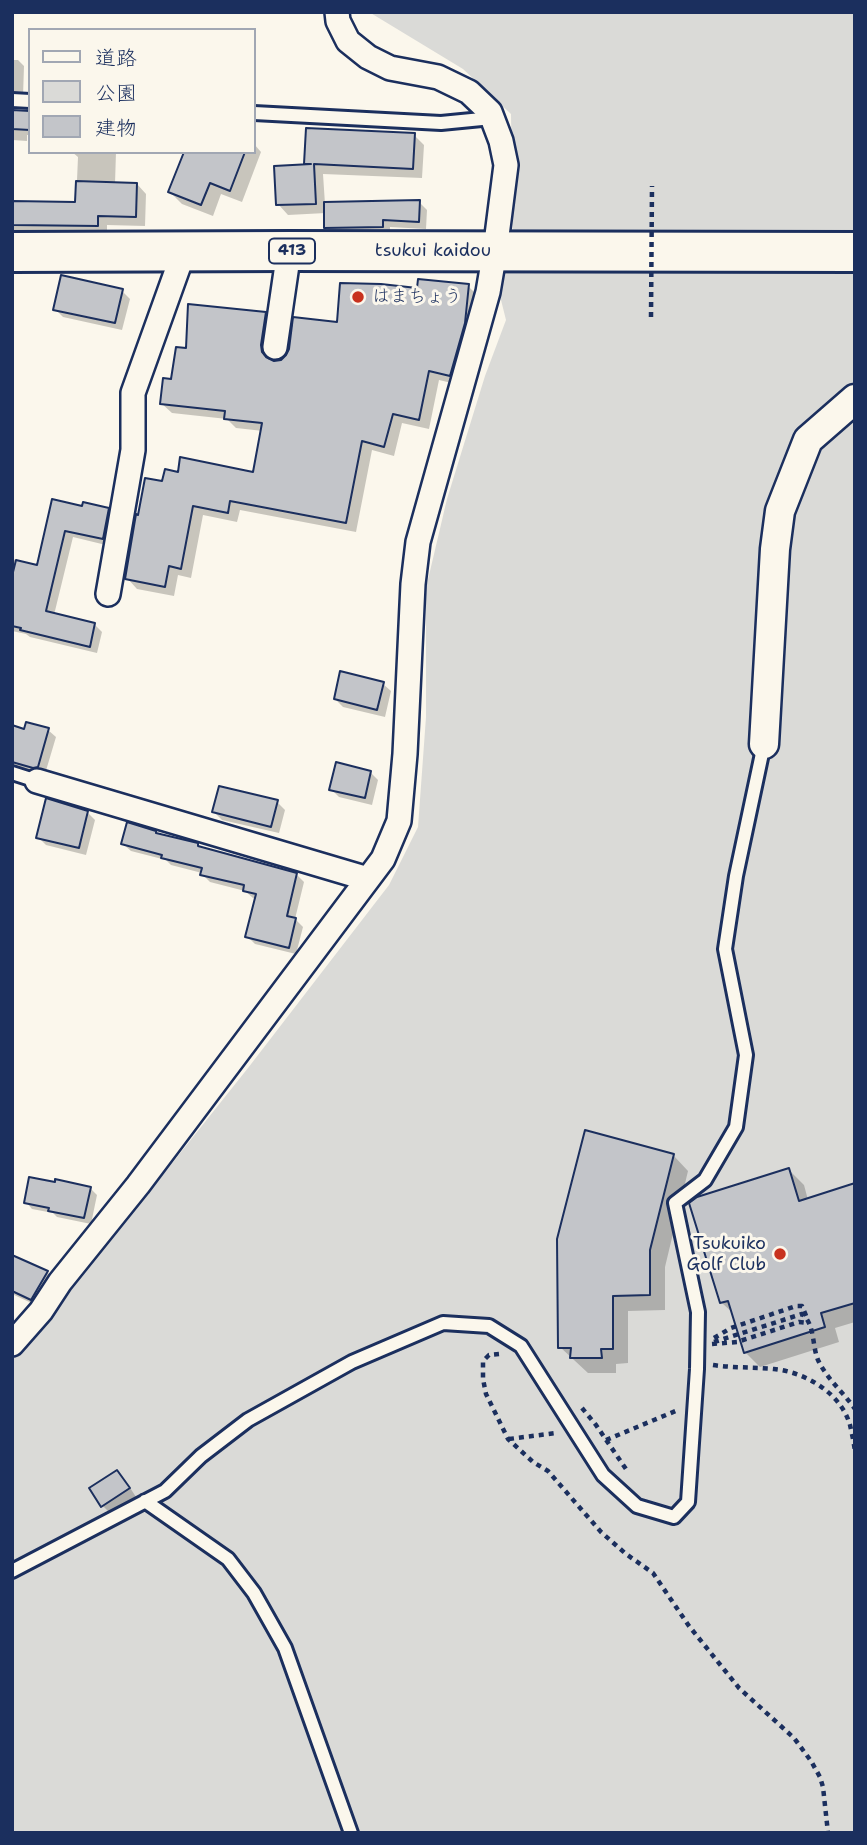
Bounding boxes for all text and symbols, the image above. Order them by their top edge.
legend [28,28,256,154]
text: 道路 [95,44,137,72]
text: 公園 [95,79,137,107]
text: 建物 [95,114,137,142]
road number: 413 [269,238,315,264]
street label: tsukui kaidou [375,240,491,262]
place label: はまちょう [372,286,462,308]
marker: はまちょう [350,289,366,305]
place label: Tsukuiko Golf Club [686,1233,766,1276]
marker: Tsukuiko Golf Club [772,1246,788,1262]

